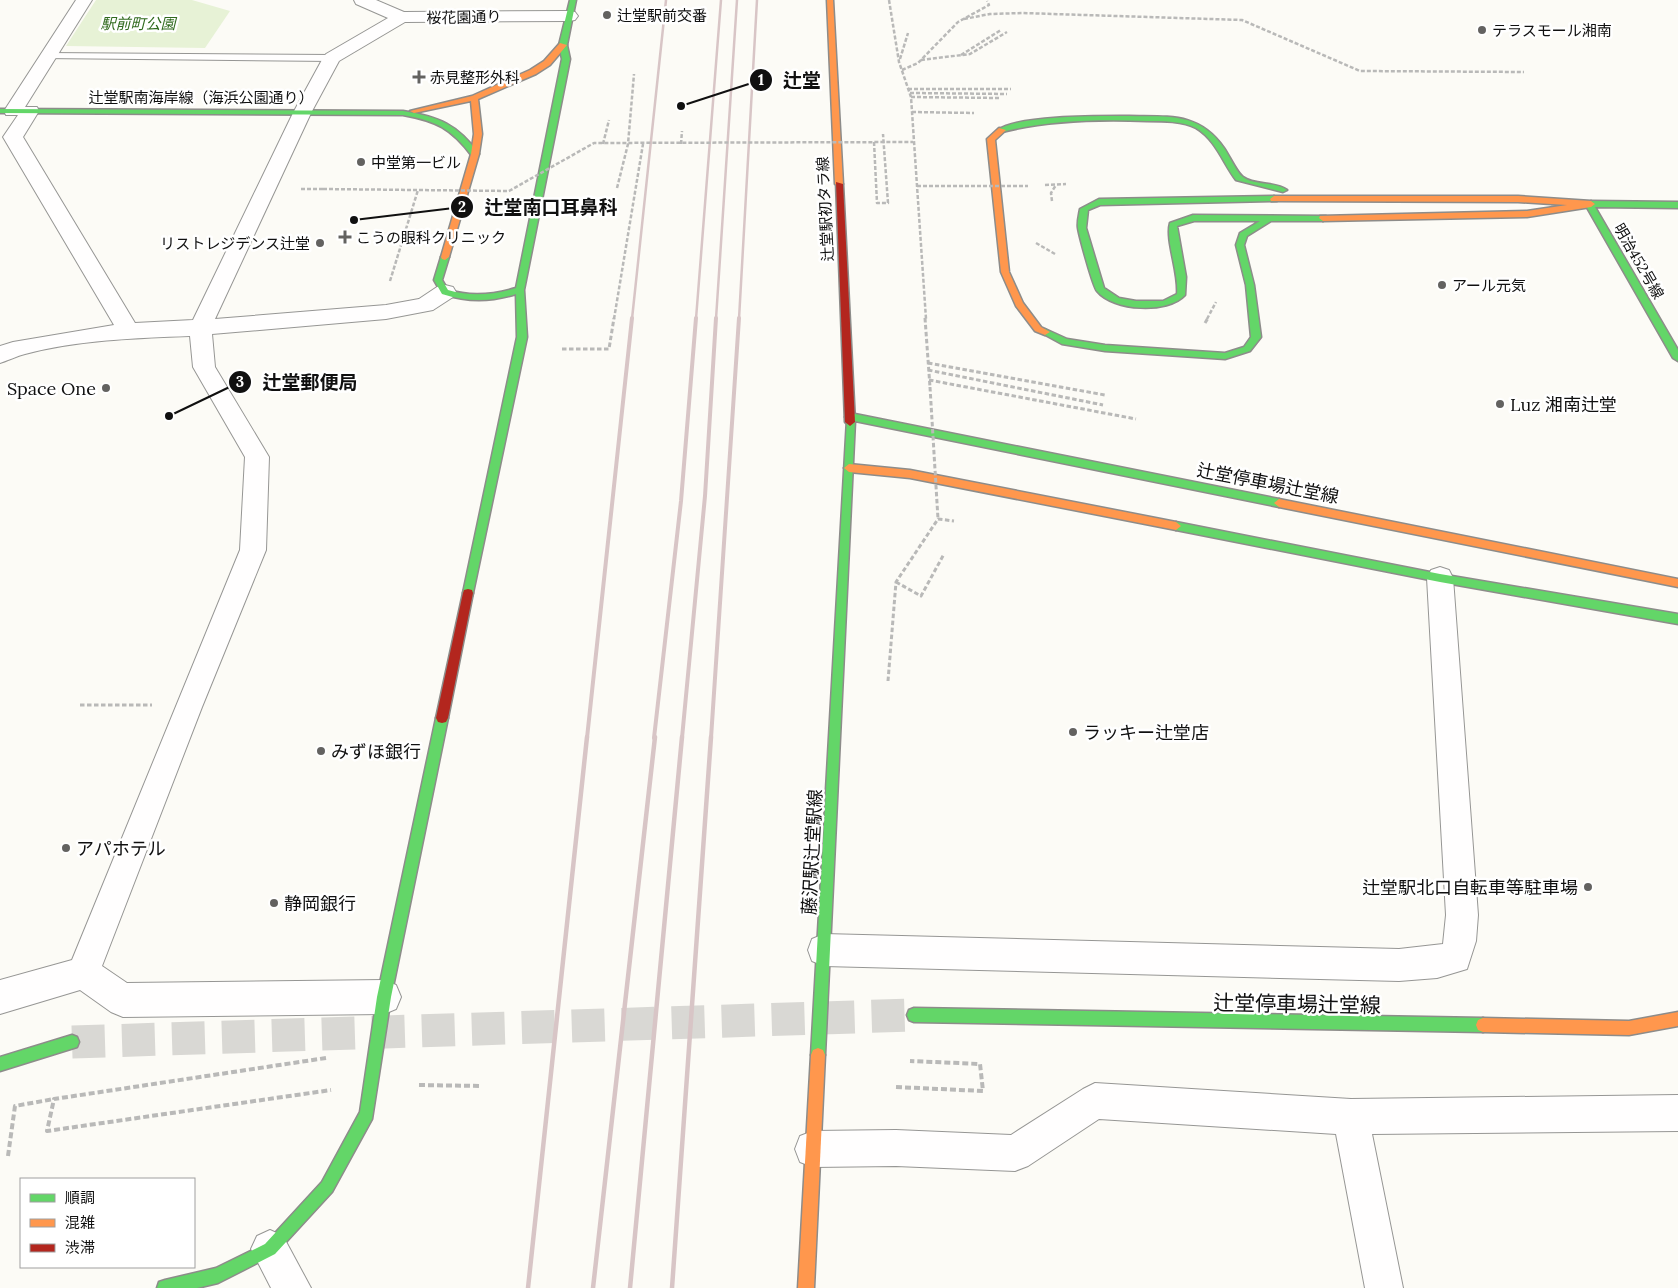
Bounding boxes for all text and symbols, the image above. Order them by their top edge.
place label: 辻堂駅前交番 [617,6,707,25]
street label: 桜花園通り [426,7,502,27]
marker: 辻堂駅前交番 [601,9,613,21]
park label: 駅前町公園 [100,14,177,33]
place label: テラスモール湘南 [1492,21,1612,40]
marker: テラスモール湘南 [1476,24,1488,36]
callout: 辻堂 [748,63,831,97]
place label: 赤見整形外科 [430,68,520,87]
text: 辻堂 [783,68,821,92]
marker: 赤見整形外科 [412,70,426,84]
text: 1 [758,70,764,89]
street label: 辻堂駅南海岸線（海浜公園通り） [88,88,314,107]
place label: 中堂第一ビル [371,153,461,172]
marker: 中堂第一ビル [355,156,367,168]
street label: 辻堂駅初タラ線 [813,156,837,262]
callout: 辻堂南口耳鼻科 [449,190,627,224]
text: 辻堂南口耳鼻科 [484,195,618,219]
text: 2 [458,197,466,216]
street label: 明治452号線 [1610,220,1668,302]
place label: こうの眼科クリニック [356,228,506,247]
marker: こうの眼科クリニック [338,230,352,244]
place label: リストレジデンス辻堂 [160,234,310,253]
marker: リストレジデンス辻堂 [314,237,326,249]
place label: アール元気 [1452,276,1526,295]
marker: アール元気 [1436,279,1448,291]
callout: 辻堂郵便局 [228,365,368,399]
text: 辻堂郵便局 [262,370,358,394]
text: 3 [236,372,244,391]
place label: Space One [7,377,96,400]
marker: Space One [100,382,112,394]
place label: Luz 湘南辻堂 [1510,393,1617,416]
marker: Luz 湘南辻堂 [1494,398,1506,410]
street label: 辻堂停車場辻堂線 [1195,458,1341,508]
place label: ラッキー辻堂店 [1083,721,1209,744]
marker: ラッキー辻堂店 [1067,726,1079,738]
place label: みずほ銀行 [331,740,421,763]
marker: みずほ銀行 [315,745,327,757]
street label: 藤沢駅辻堂駅線 [797,788,827,916]
place label: アパホテル [76,837,166,860]
marker: アパホテル [60,842,72,854]
place label: 辻堂駅北口自転車等駐車場 [1362,876,1578,899]
marker: 辻堂駅北口自転車等駐車場 [1582,881,1594,893]
place label: 静岡銀行 [284,892,356,915]
marker: 静岡銀行 [268,897,280,909]
street label: 辻堂停車場辻堂線 [1213,989,1381,1019]
legend [20,1178,195,1268]
text: 順調 [65,1188,95,1207]
text: 混雑 [65,1213,95,1232]
text: 渋滞 [65,1238,95,1257]

